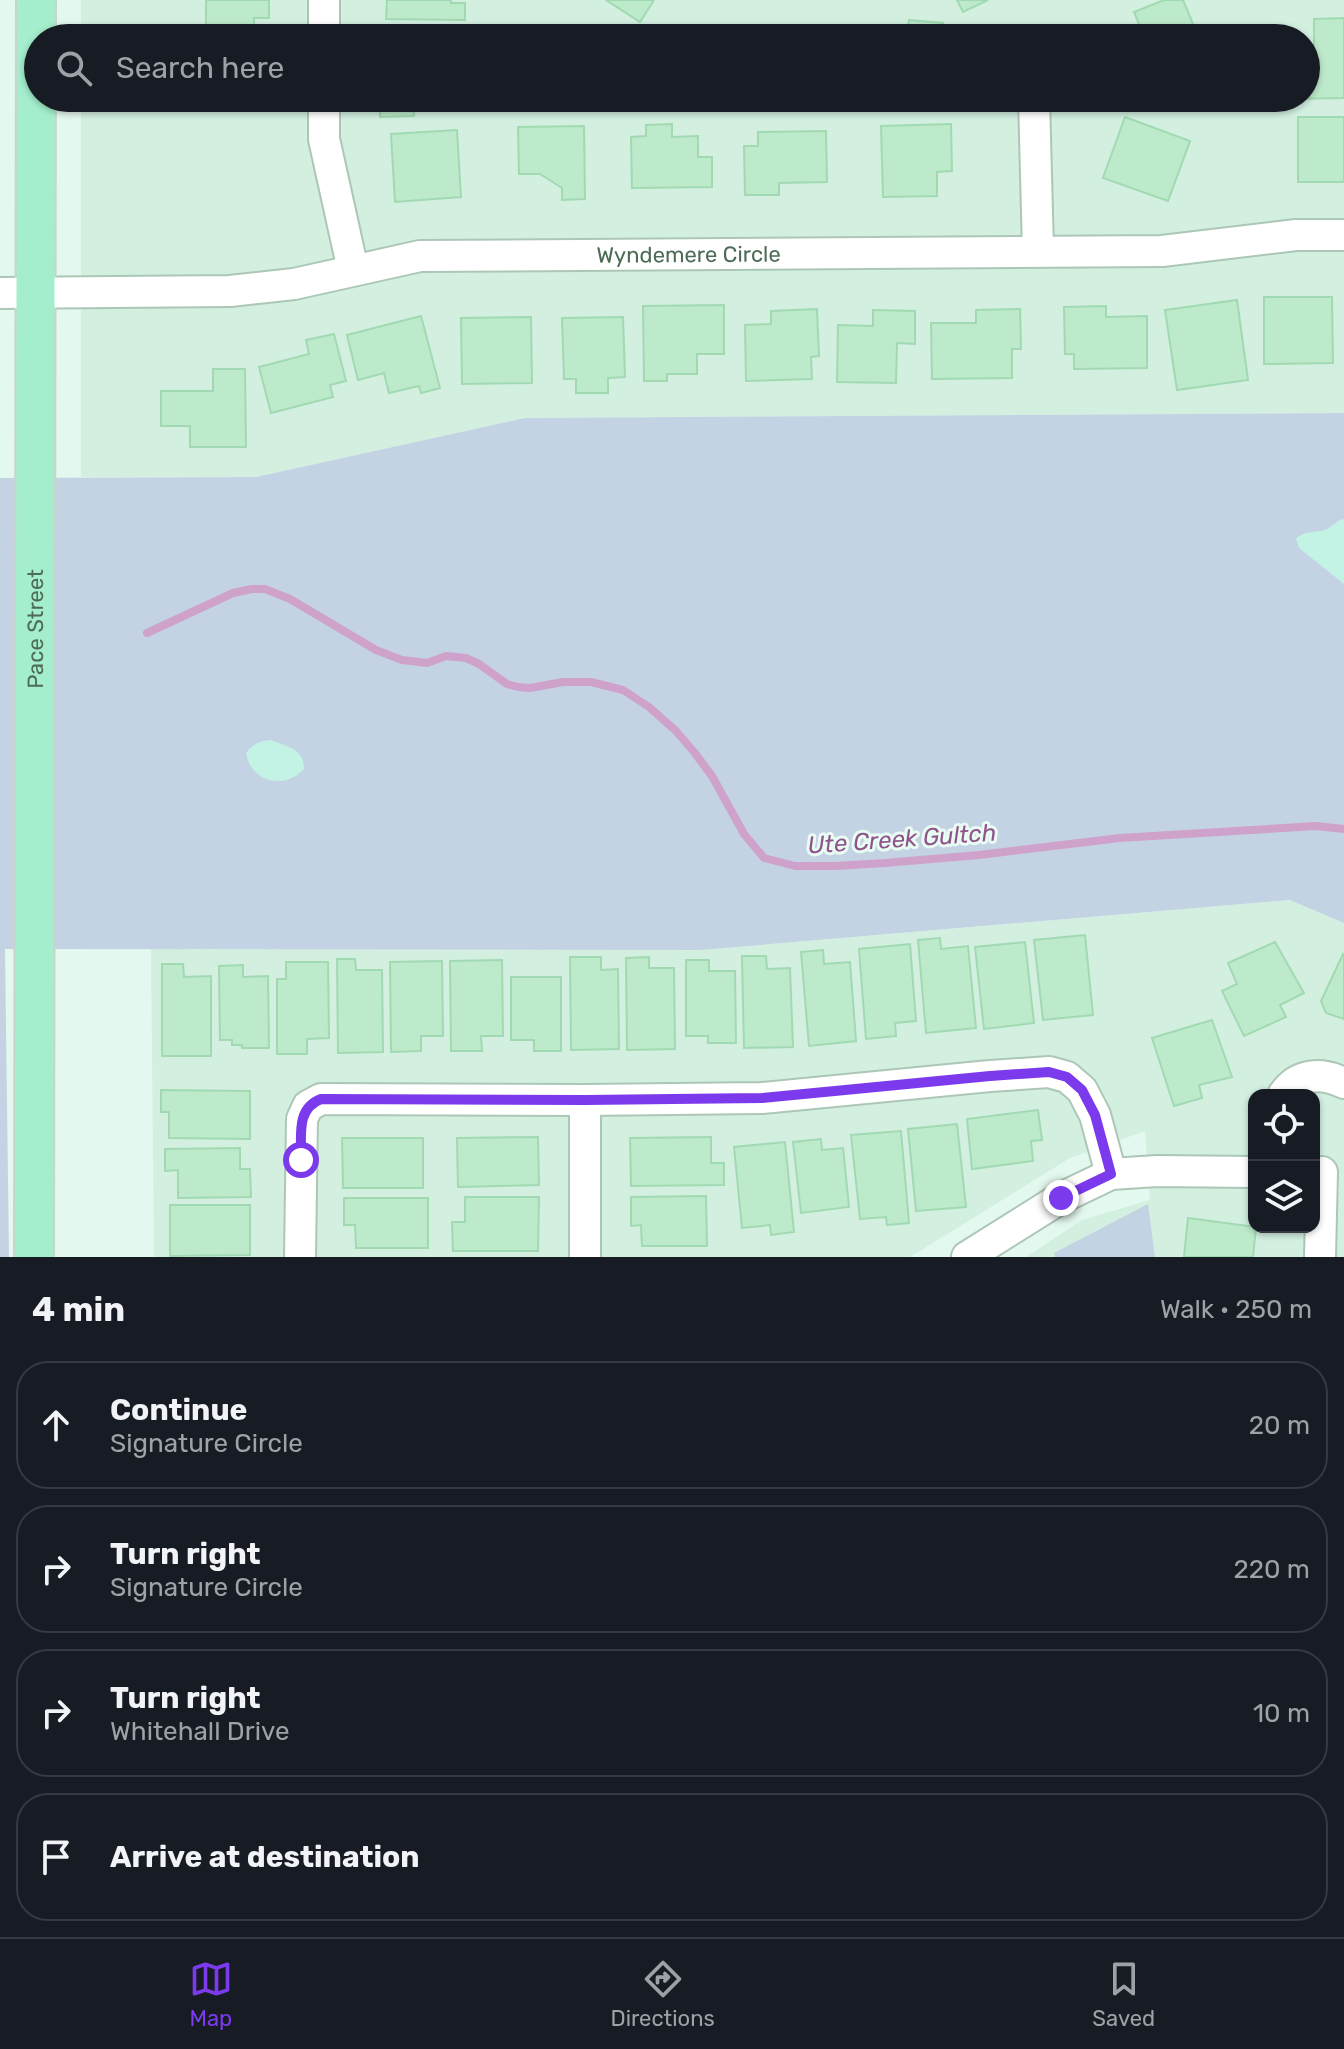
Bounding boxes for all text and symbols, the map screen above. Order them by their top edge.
search box [24,24,1320,112]
icon: search [52,46,96,90]
text: Search here [116,50,284,86]
street label: Wyndemere Circle [596,240,781,268]
street label: Pace Street [21,569,49,689]
water label: Ute Creek Gultch [807,818,997,860]
map controls [1248,1089,1320,1233]
button: locate [1248,1089,1320,1161]
route start [283,1142,319,1178]
button: layers [1248,1161,1320,1233]
route end [1043,1180,1079,1216]
text: 4 min [32,1289,125,1330]
text: Walk · 250 m [1160,1294,1312,1325]
text: Continue [110,1392,247,1428]
icon: ahead [34,1403,78,1447]
text: 20 m [1249,1410,1310,1441]
text: Signature Circle [110,1428,303,1459]
text: Turn right [110,1536,261,1572]
icon: right [34,1547,78,1591]
text: 220 m [1233,1554,1310,1585]
text: Signature Circle [110,1572,303,1603]
text: Turn right [110,1680,261,1716]
icon: right [34,1691,78,1735]
text: 10 m [1253,1698,1310,1729]
text: Whitehall Drive [110,1716,289,1747]
icon: arrive [34,1835,78,1879]
text: Arrive at destination [110,1839,420,1875]
tab: Map [189,1957,233,2032]
tab: Directions [610,1957,715,2032]
tab: Saved [1092,1957,1155,2032]

